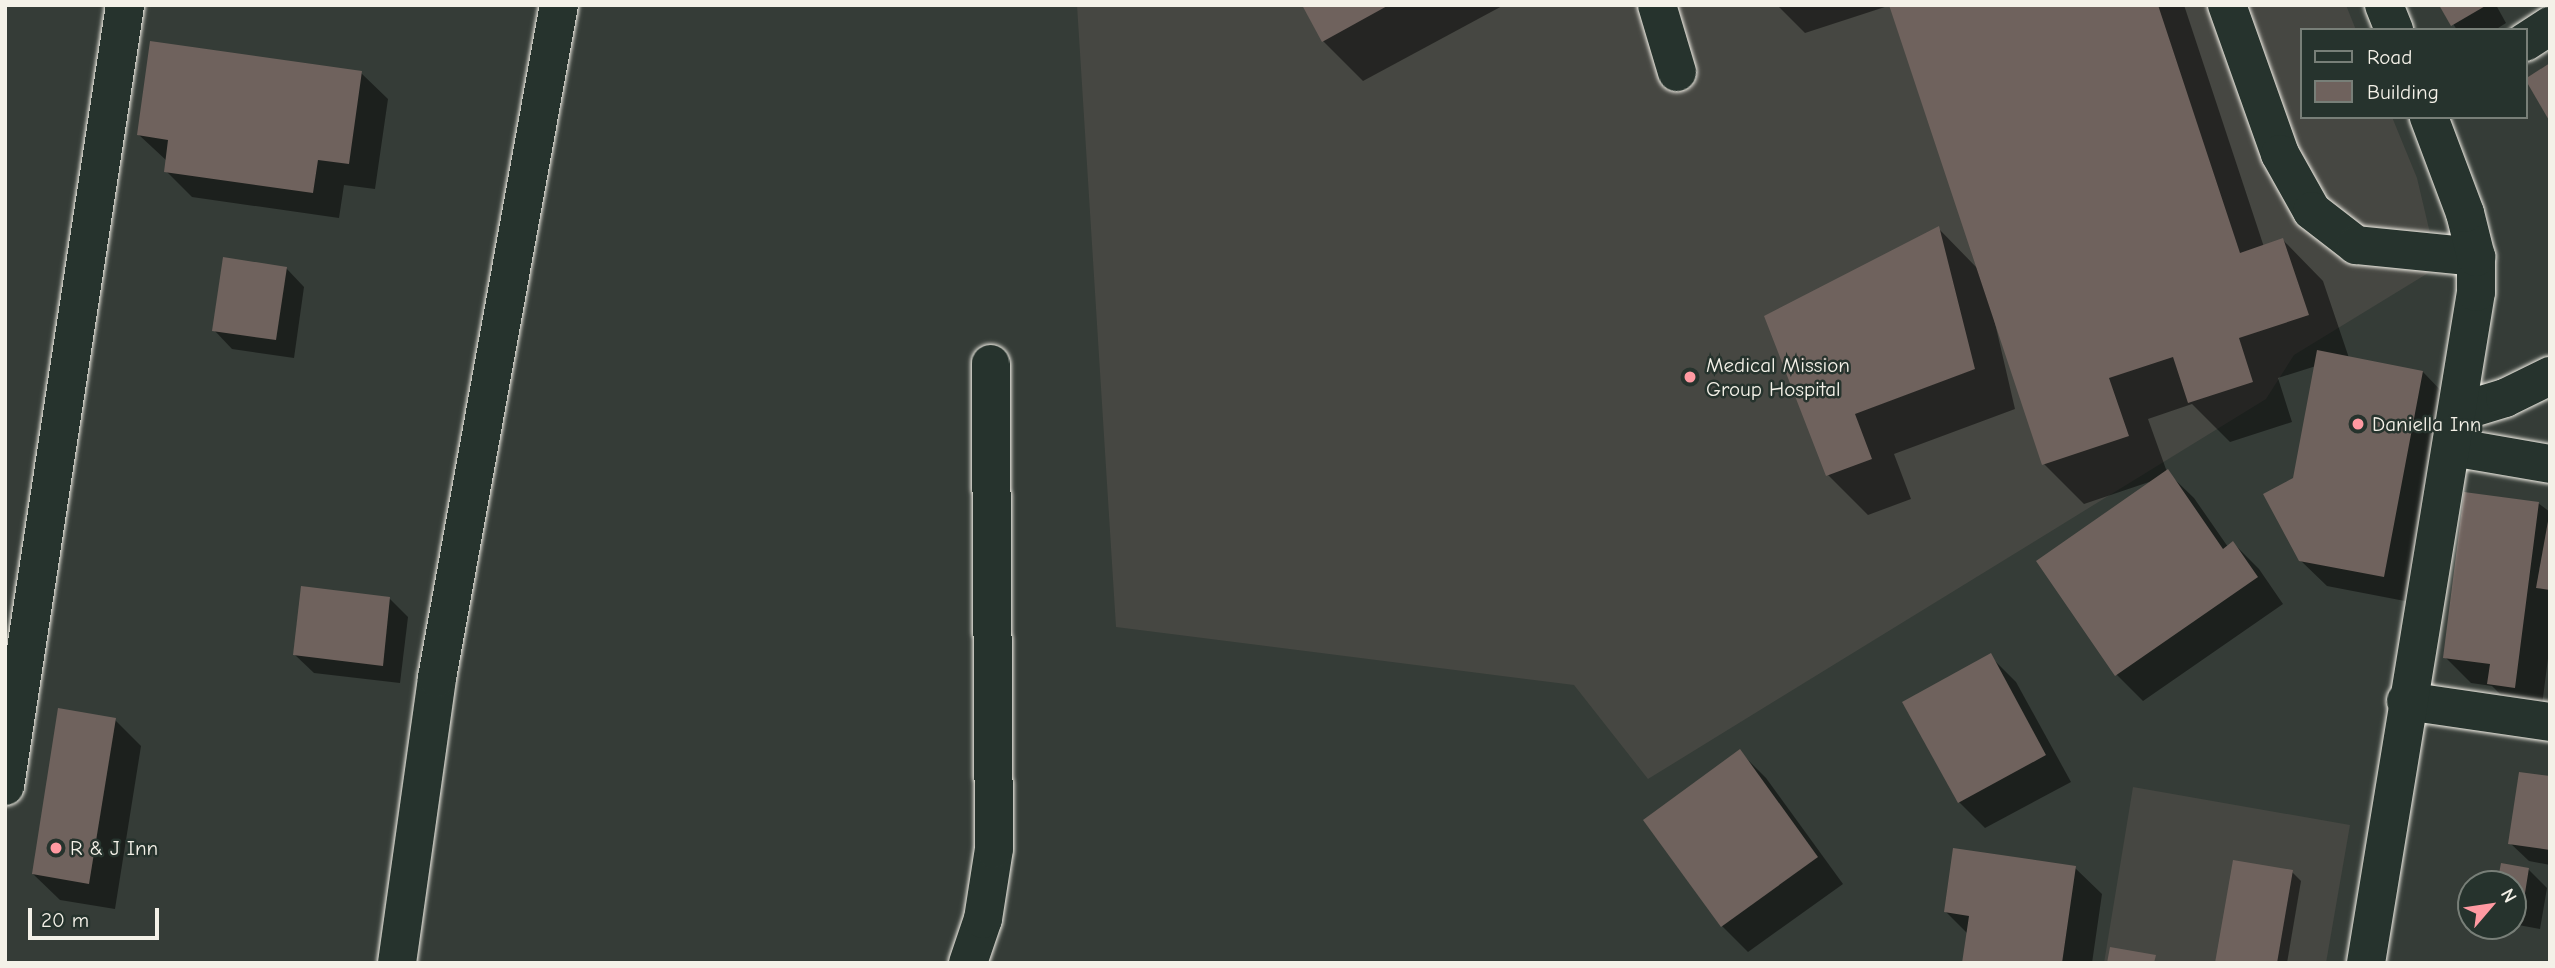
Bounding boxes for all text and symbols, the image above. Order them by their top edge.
legend [2300,28,2527,119]
text: Road [2367,45,2412,69]
text: Building [2367,80,2439,104]
place label: Medical Mission Group Hospital [1706,352,1850,402]
marker: Medical Mission Group Hospital [1680,367,1700,387]
place label: Daniella Inn [2372,411,2481,437]
marker: Daniella Inn [2350,416,2366,432]
place label: R & J Inn [70,835,158,861]
marker: R & J Inn [48,840,64,856]
north arrow [2457,870,2527,940]
text: N [2496,885,2521,907]
scale bar [32,894,163,938]
text: 20 m [41,908,89,932]

